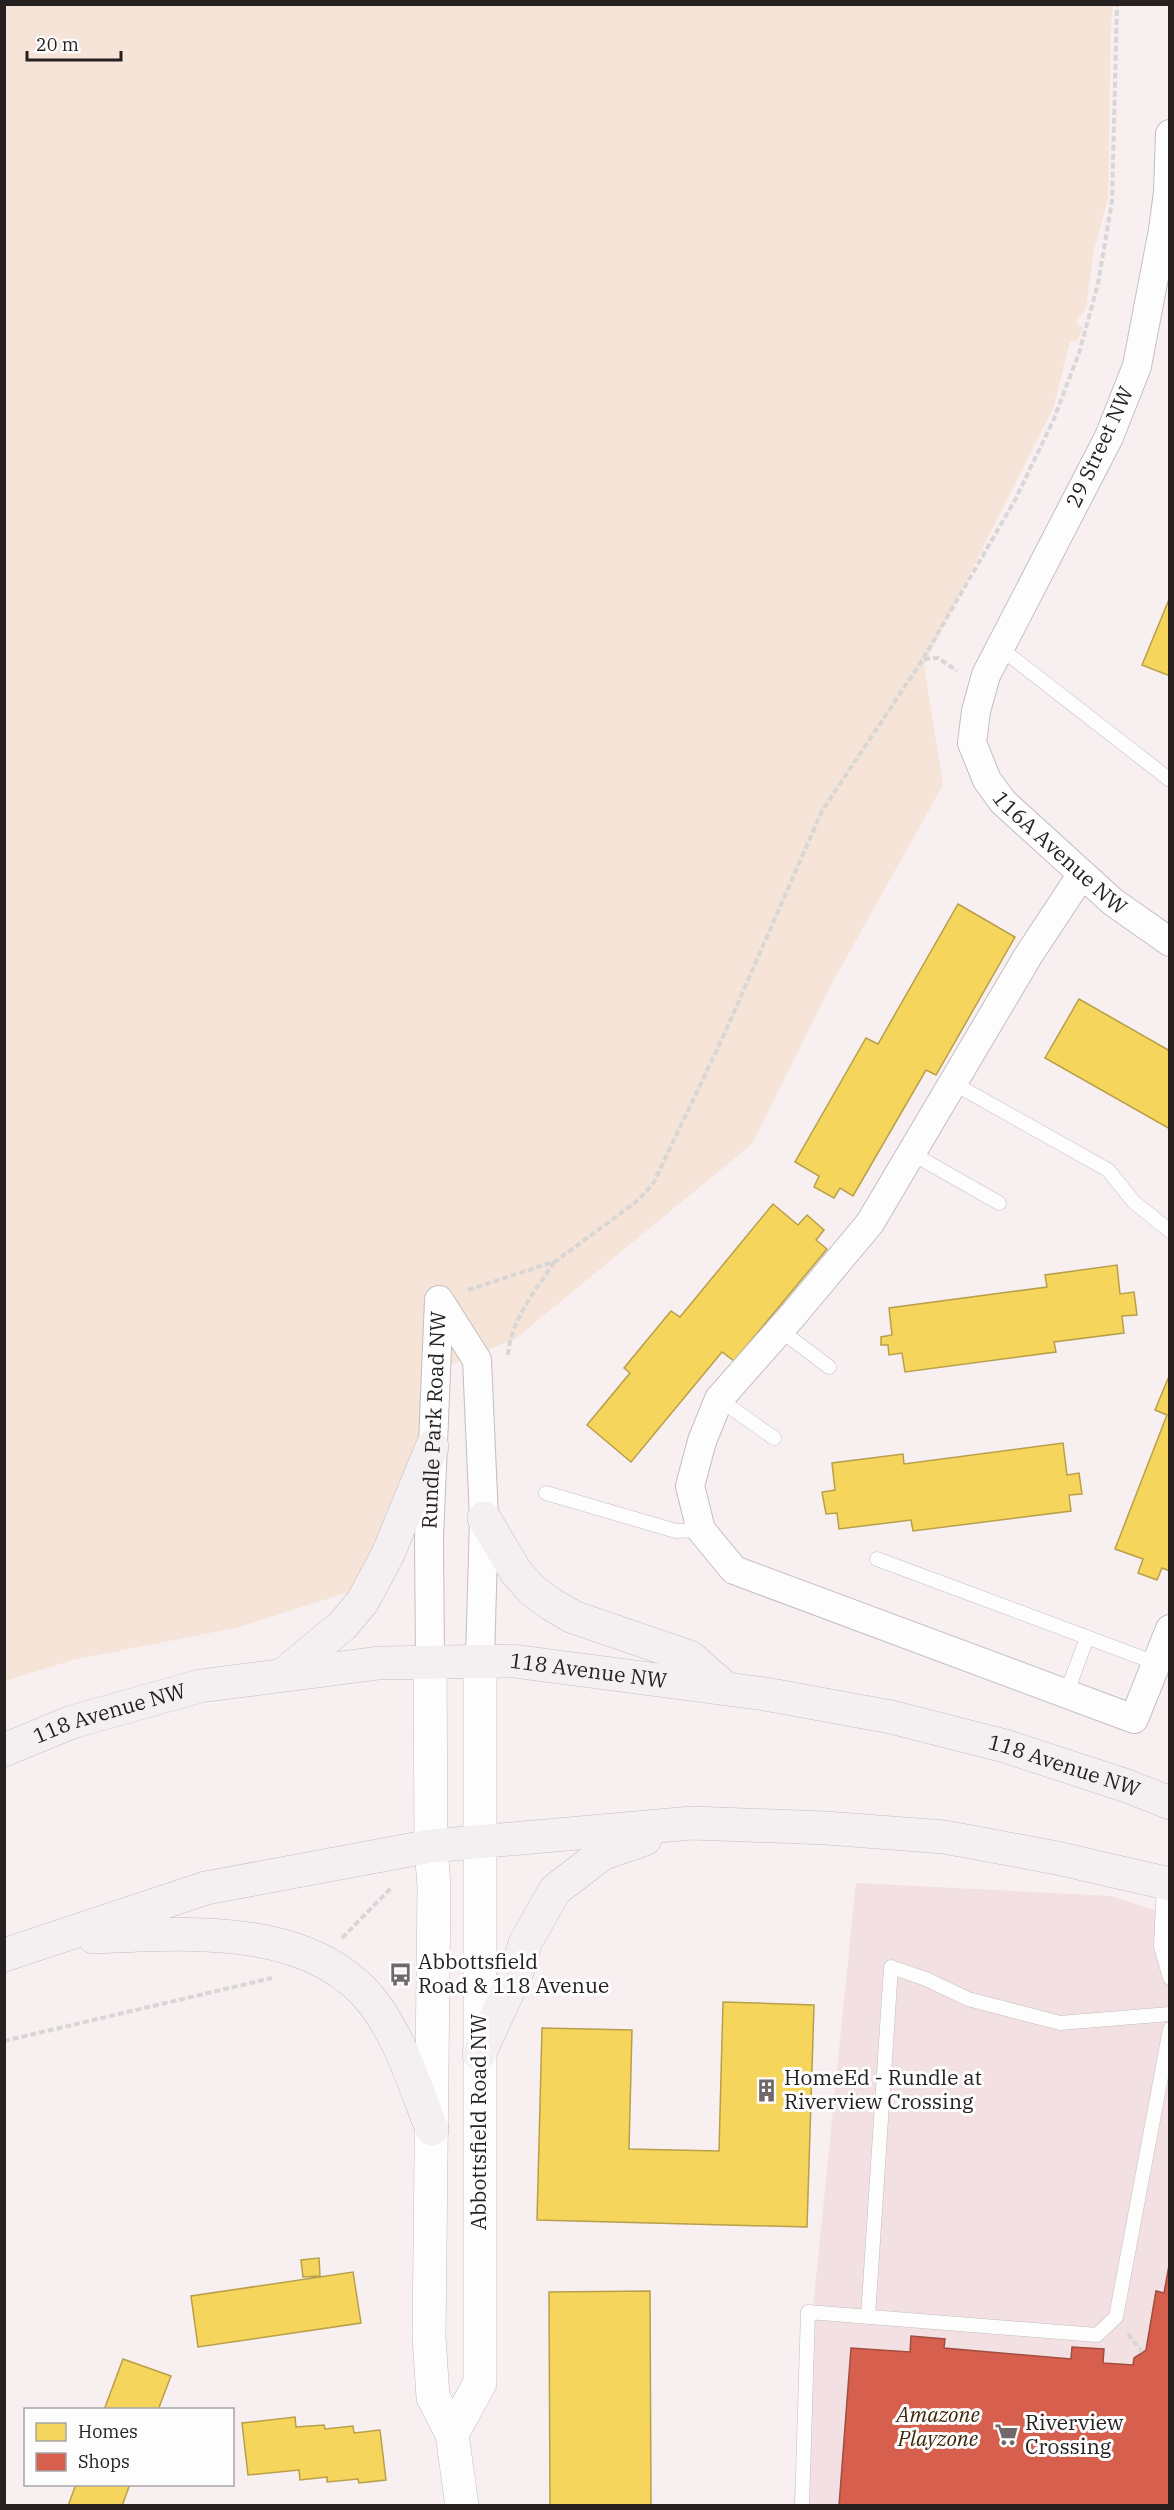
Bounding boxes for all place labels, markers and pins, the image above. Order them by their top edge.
place label: Abbottsfield Road & 118 Avenue [418,1947,609,1999]
bus stop icon: Abbottsfield Road & 118 Avenue [387,1961,413,1987]
place label: HomeEd - Rundle at Riverview Crossing [784,2063,982,2115]
building icon: HomeEd - Rundle at Riverview Crossing [753,2077,779,2103]
place label: Riverview Crossing [1025,2408,1124,2460]
supermarket icon: Riverview Crossing [994,2422,1020,2448]

